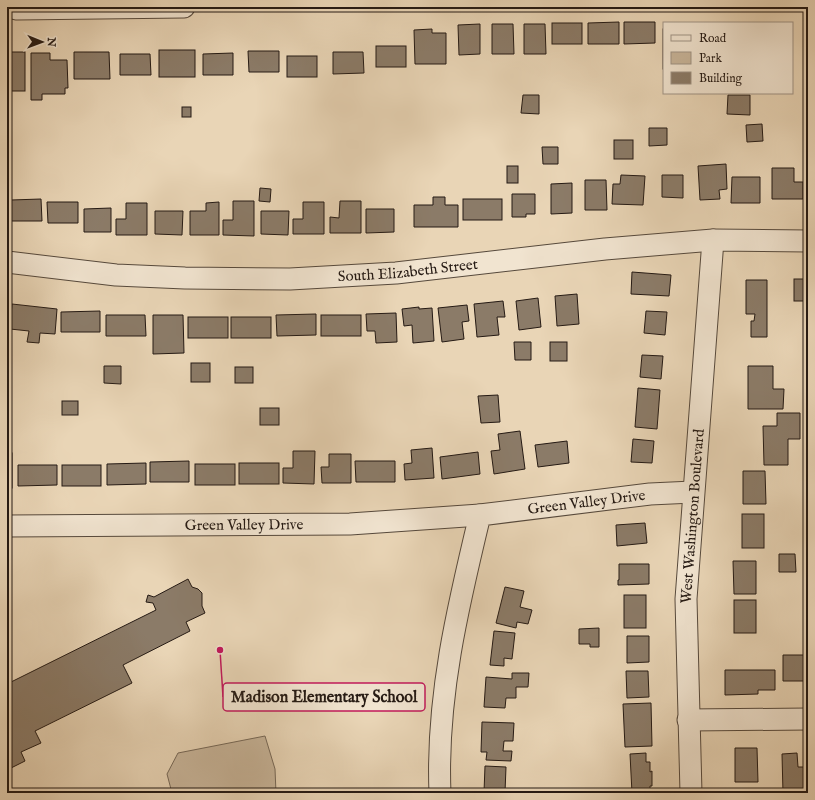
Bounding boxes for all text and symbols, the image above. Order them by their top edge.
north arrow [22,22,62,62]
legend [663,22,793,94]
text: Road [699,31,727,46]
text: N [44,36,58,48]
text: Park [699,51,722,66]
text: Building [699,71,743,86]
street label: South Elizabeth Street [337,255,479,286]
street label: West Washington Boulevard [677,427,709,604]
street label: Green Valley Drive [526,486,647,519]
street label: Green Valley Drive [185,515,303,535]
callout: Madison Elementary School [223,683,425,711]
text: Madison Elementary School [231,688,418,708]

